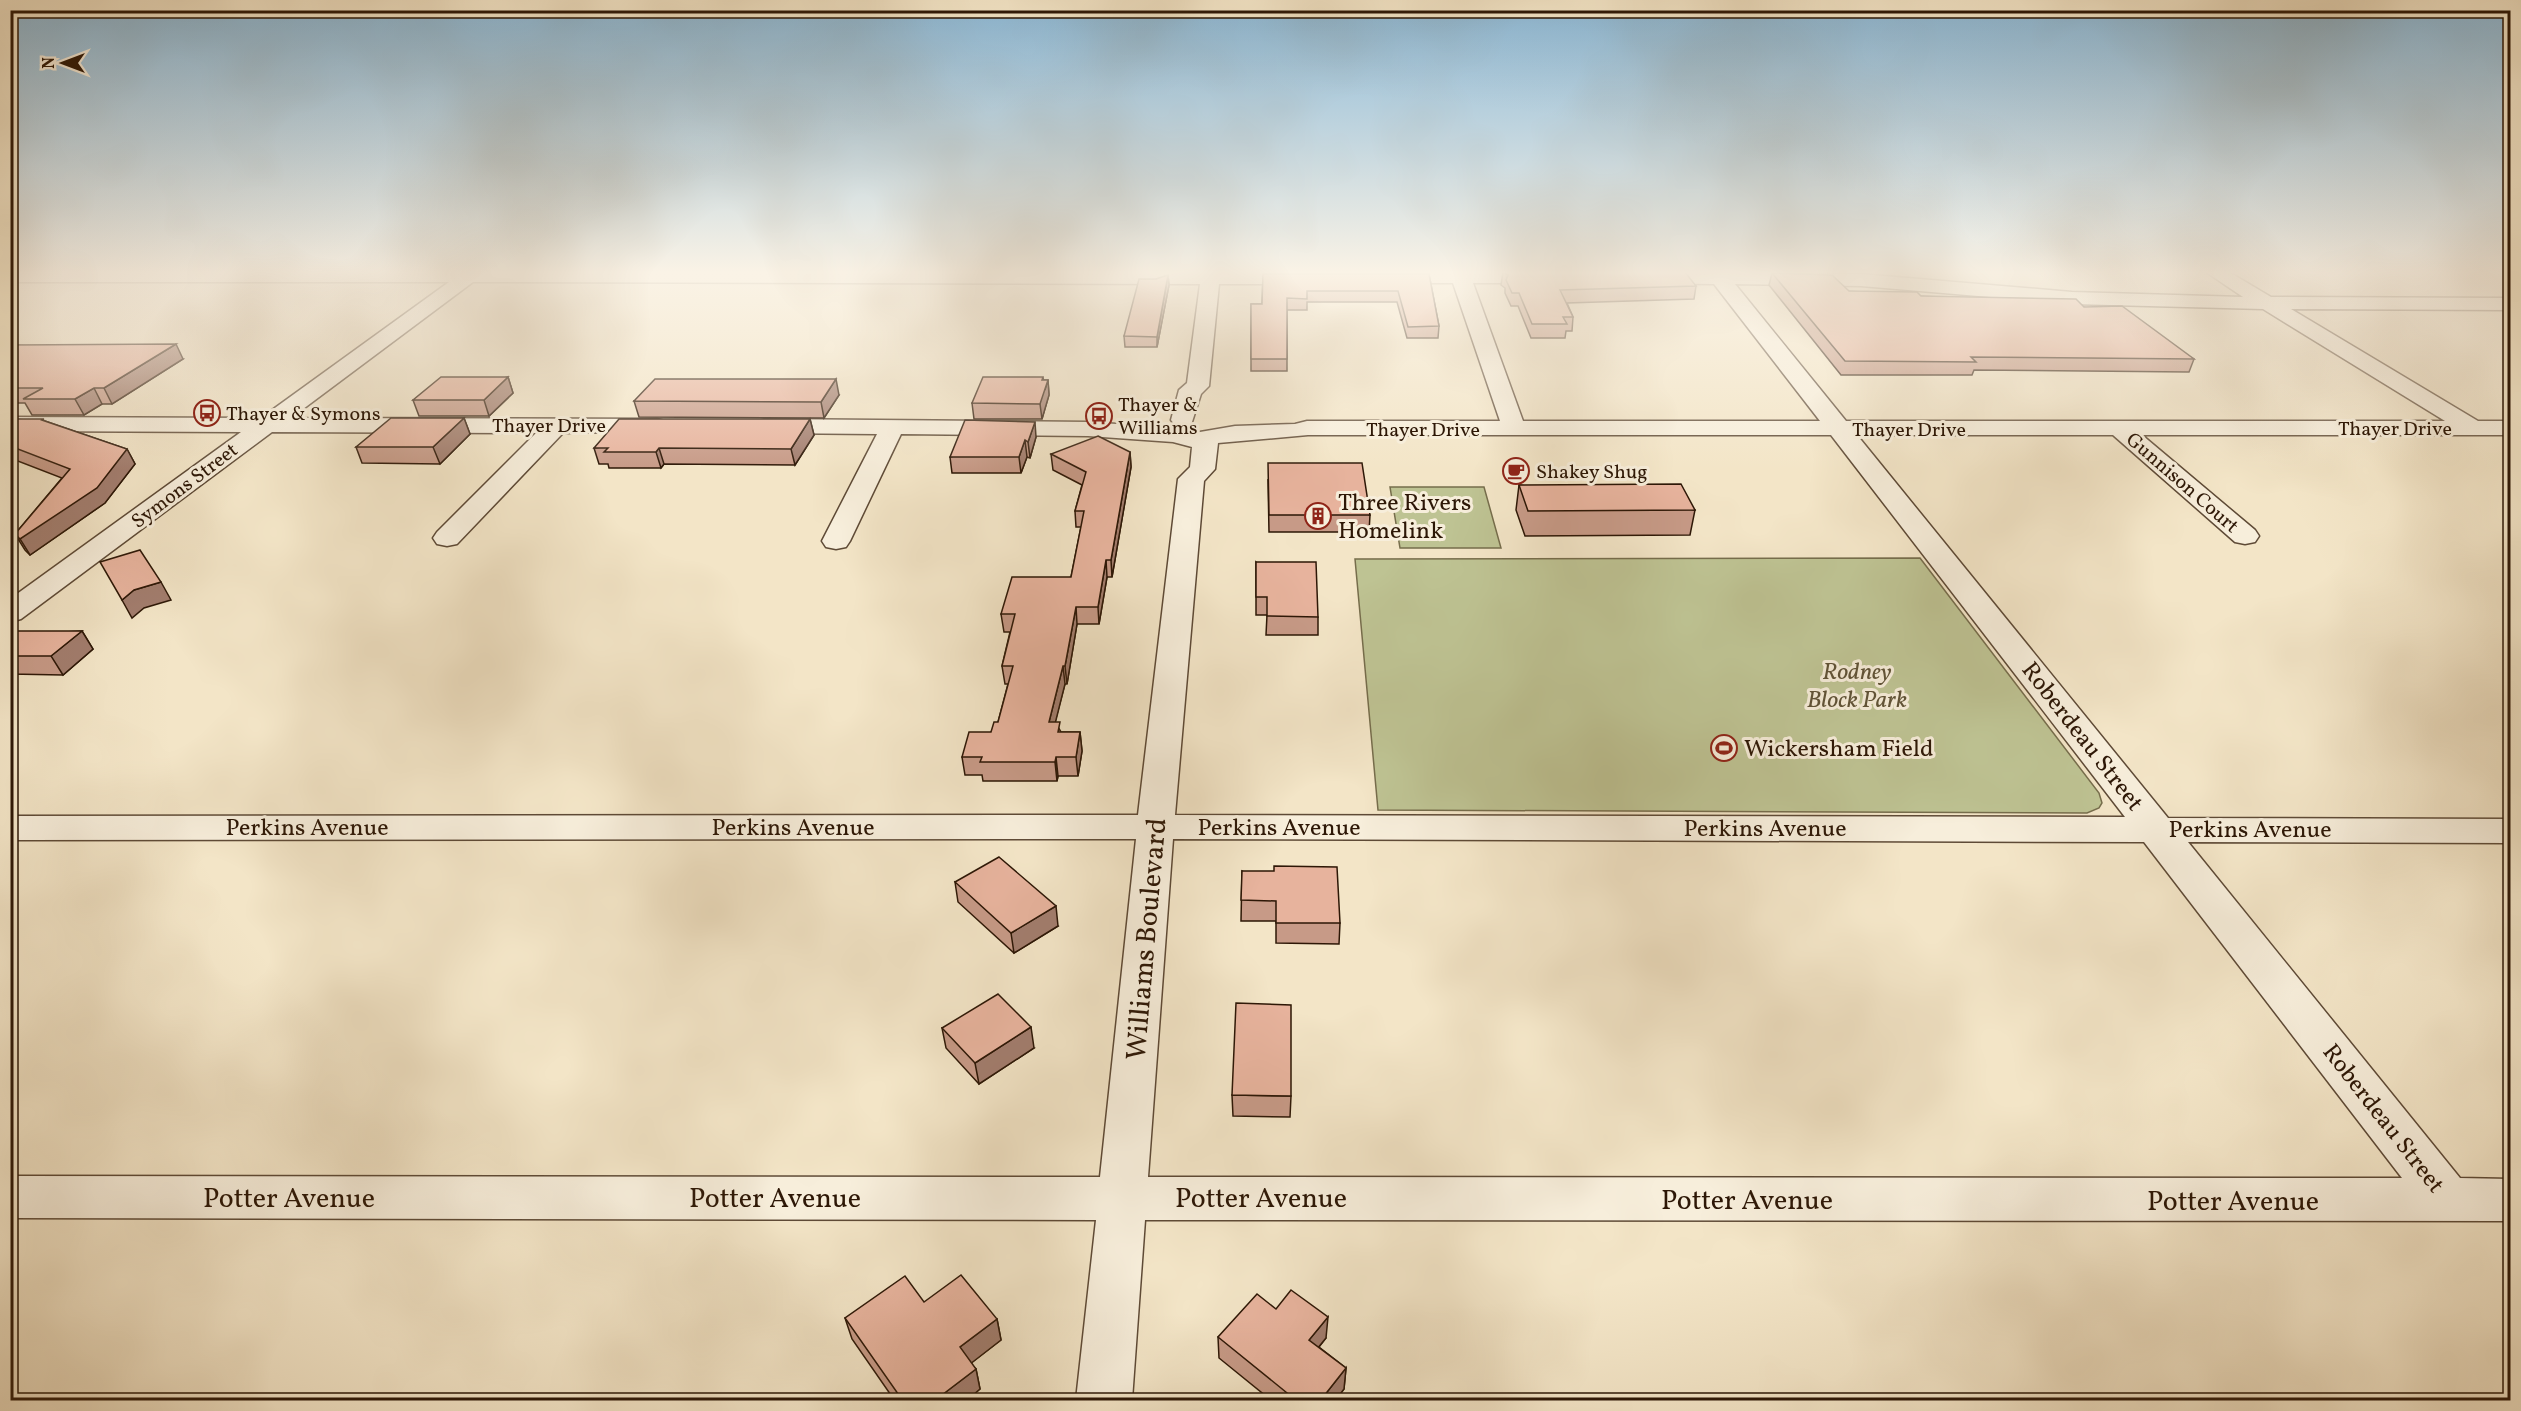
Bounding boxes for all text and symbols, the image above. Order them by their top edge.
north arrow [33,33,93,93]
text: N [39,57,61,69]
place label: Thayer & Williams [1118,392,1198,443]
bus stop icon: Thayer & Symons [192,398,222,428]
place label: Thayer & Symons [226,401,381,429]
bus stop icon: Thayer & Williams [1084,401,1114,431]
street label: Thayer Drive [492,413,606,441]
street label: Thayer Drive [2338,416,2452,444]
street label: Thayer Drive [1366,417,1480,445]
street label: Thayer Drive [1852,417,1966,445]
street label: Gunnison Court [2119,427,2244,540]
street label: Symons Street [126,437,244,536]
cafe icon: Shakey Shug [1501,456,1531,486]
place label: Shakey Shug [1536,459,1647,487]
place label: Three Rivers Homelink [1338,487,1471,549]
building icon: Three Rivers Homelink [1303,501,1333,531]
street label: Roberdeau Street [2012,655,2151,819]
park label: Rodney Block Park [1807,656,1907,718]
sports icon: Wickersham Field [1709,733,1739,763]
place label: Wickersham Field [1744,733,1933,767]
street label: Perkins Avenue [225,812,389,846]
street label: Perkins Avenue [711,812,875,846]
street label: Perkins Avenue [1197,812,1361,846]
street label: Perkins Avenue [1683,813,1847,847]
street label: Perkins Avenue [2168,814,2332,848]
street label: Williams Boulevard [1117,817,1178,1062]
street label: Roberdeau Street [2313,1037,2452,1201]
street label: Potter Avenue [203,1180,375,1219]
street label: Potter Avenue [689,1180,861,1219]
street label: Potter Avenue [1175,1180,1347,1219]
street label: Potter Avenue [1661,1182,1833,1221]
street label: Potter Avenue [2147,1183,2319,1222]

